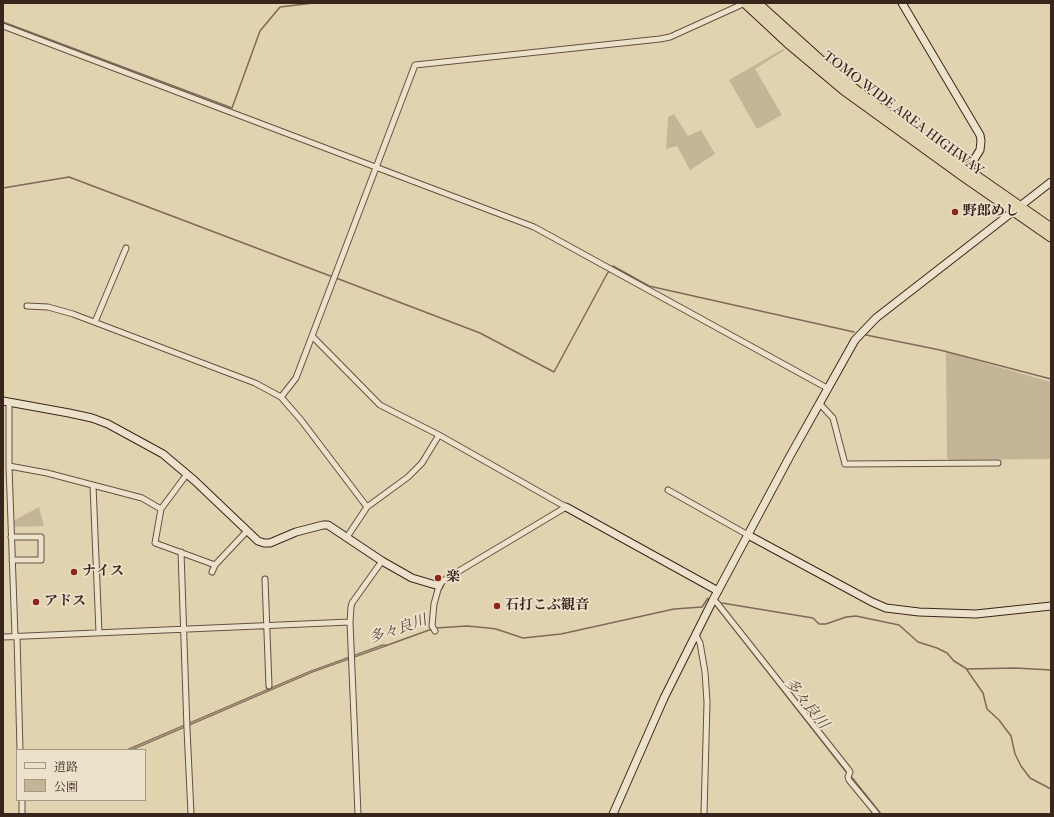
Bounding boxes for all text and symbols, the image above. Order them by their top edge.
street label: TOMO WIDE AREA HIGHWAY [819,48,987,180]
place label: 野郎めし [963,204,1019,220]
marker: 野郎めし [950,207,960,217]
place label: ナイス [82,564,124,580]
marker: ナイス [69,567,79,577]
place label: 楽 [446,570,460,586]
marker: 楽 [433,573,443,583]
place label: アドス [44,594,86,610]
marker: アドス [31,597,41,607]
place label: 石打こぶ観音 [505,598,589,614]
marker: 石打こぶ観音 [492,601,502,611]
water label: 多々良川 [367,612,429,648]
water label: 多々良川 [780,675,832,733]
legend [16,749,146,801]
text: 道路 [54,760,78,774]
text: 公園 [54,780,78,794]

